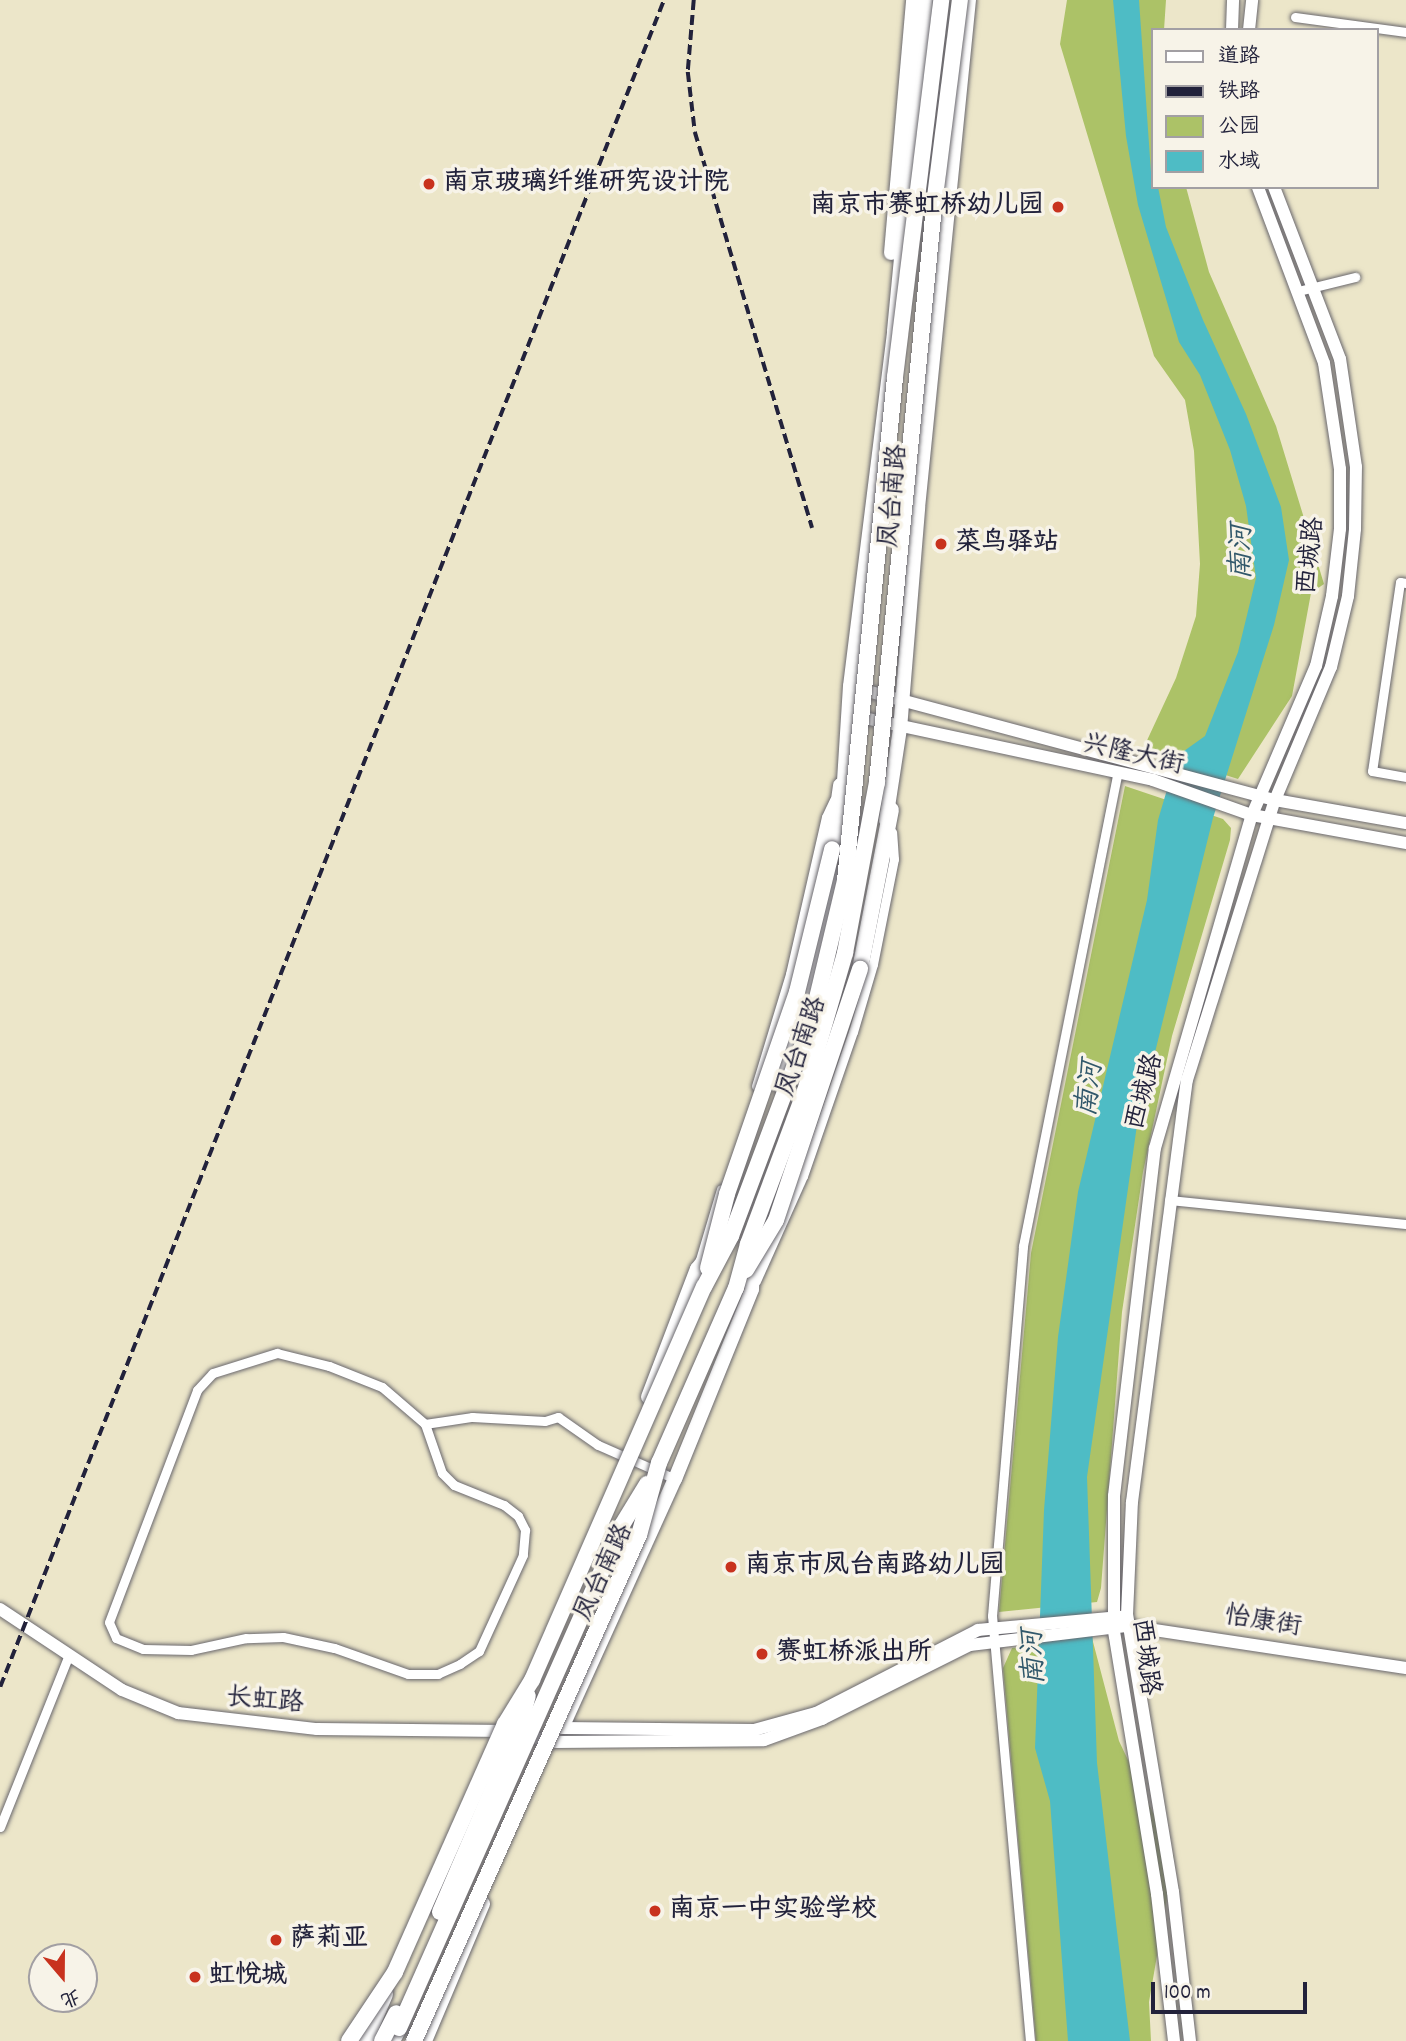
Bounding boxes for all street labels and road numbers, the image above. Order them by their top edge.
street label: 凤台南路 [875,443,915,549]
street label: 西城路 [1292,516,1332,596]
street label: 兴隆大街 [1079,729,1187,783]
street label: 凤台南路 [771,993,835,1101]
street label: 西城路 [1121,1050,1171,1134]
street label: 凤台南路 [569,1519,641,1627]
street label: 怡康街 [1222,1601,1304,1645]
street label: 西城路 [1124,1616,1164,1698]
street label: 长虹路 [225,1683,305,1721]

